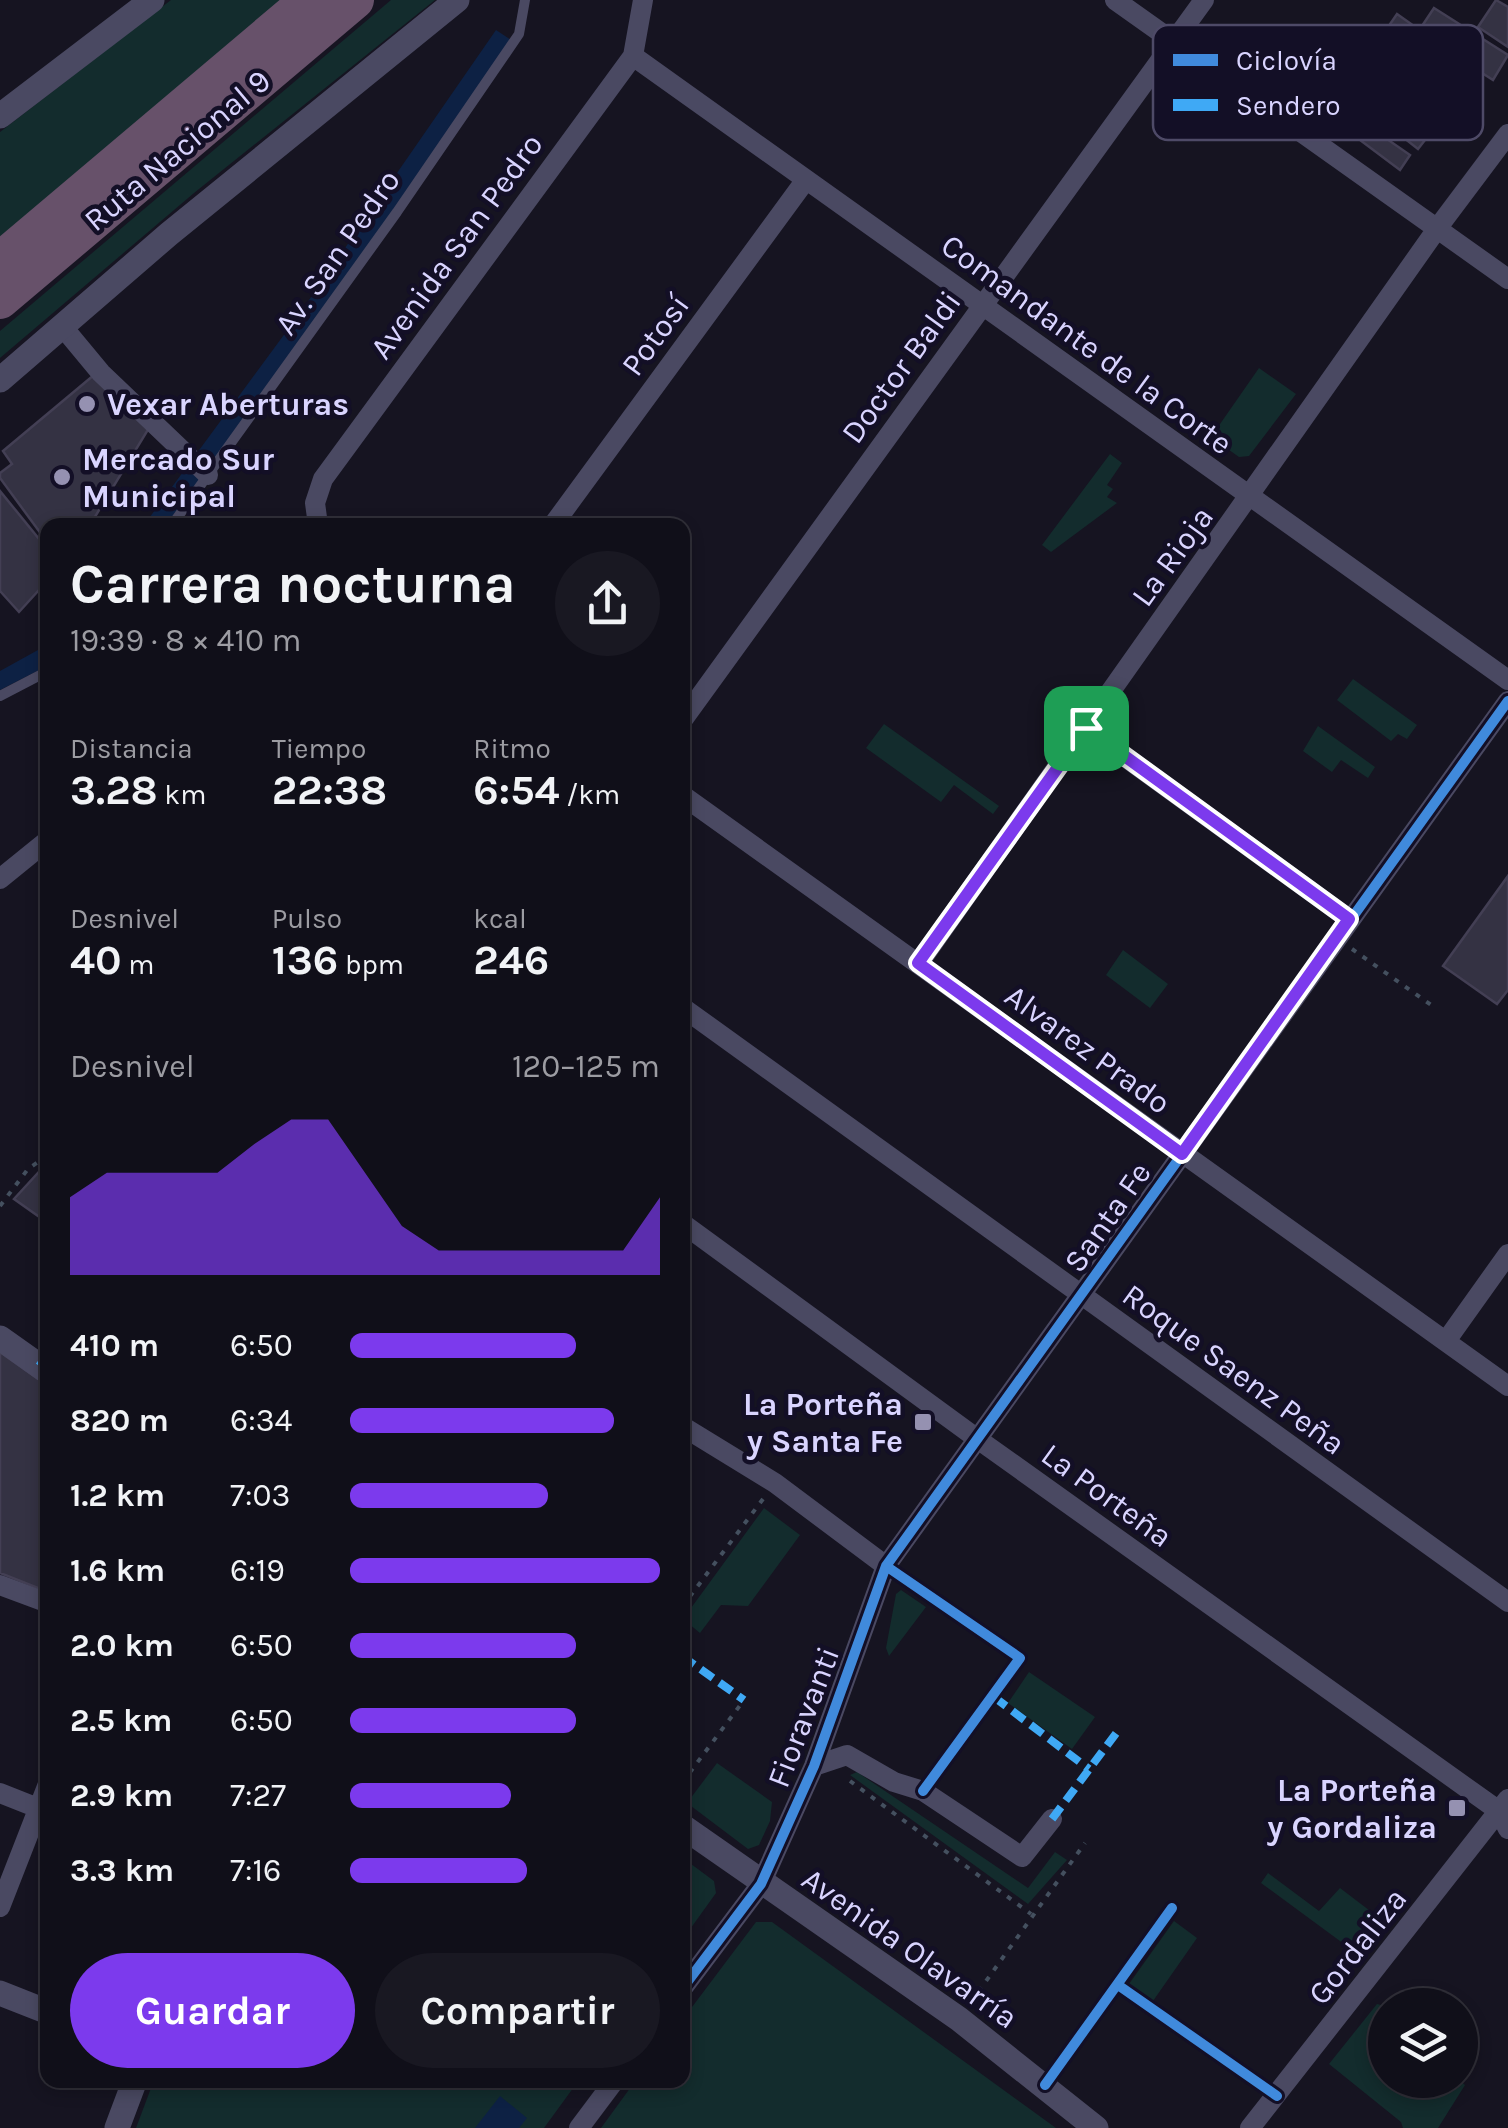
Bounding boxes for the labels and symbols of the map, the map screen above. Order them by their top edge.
legend [1153,25,1483,140]
text: Ciclovía [1236,44,1337,77]
street label: Ruta Nacional 9 [77,62,278,239]
text: Sendero [1236,89,1341,122]
street label: Avenida San Pedro [362,127,551,366]
street label: Av. San Pedro [267,163,408,342]
street label: Comandante de la Corte [934,227,1239,462]
street label: Doctor Baldi [834,284,969,450]
street label: Potosí [614,287,697,383]
place label: Vexar Aberturas [107,386,349,423]
marker: Vexar Aberturas [76,393,98,415]
place label: Mercado Sur Municipal [82,441,274,515]
marker: Mercado Sur Municipal [51,466,73,488]
street label: La Rioja [1124,499,1221,613]
pin [1044,686,1129,771]
street label: Alvarez Prado [998,977,1178,1122]
street label: Santa Fe [1056,1155,1159,1279]
street label: Roque Saenz Peña [1115,1276,1352,1462]
place label: La Porteña y Santa Fe [743,1386,903,1460]
marker: La Porteña y Santa Fe [912,1411,934,1433]
street label: La Porteña [1034,1436,1179,1555]
street label: Fioravanti [760,1642,847,1793]
place label: La Porteña y Gordaliza [1267,1772,1437,1846]
marker: La Porteña y Gordaliza [1446,1797,1468,1819]
street label: Avenida Olavarría [795,1860,1025,2037]
street label: Gordaliza [1300,1881,1414,2012]

